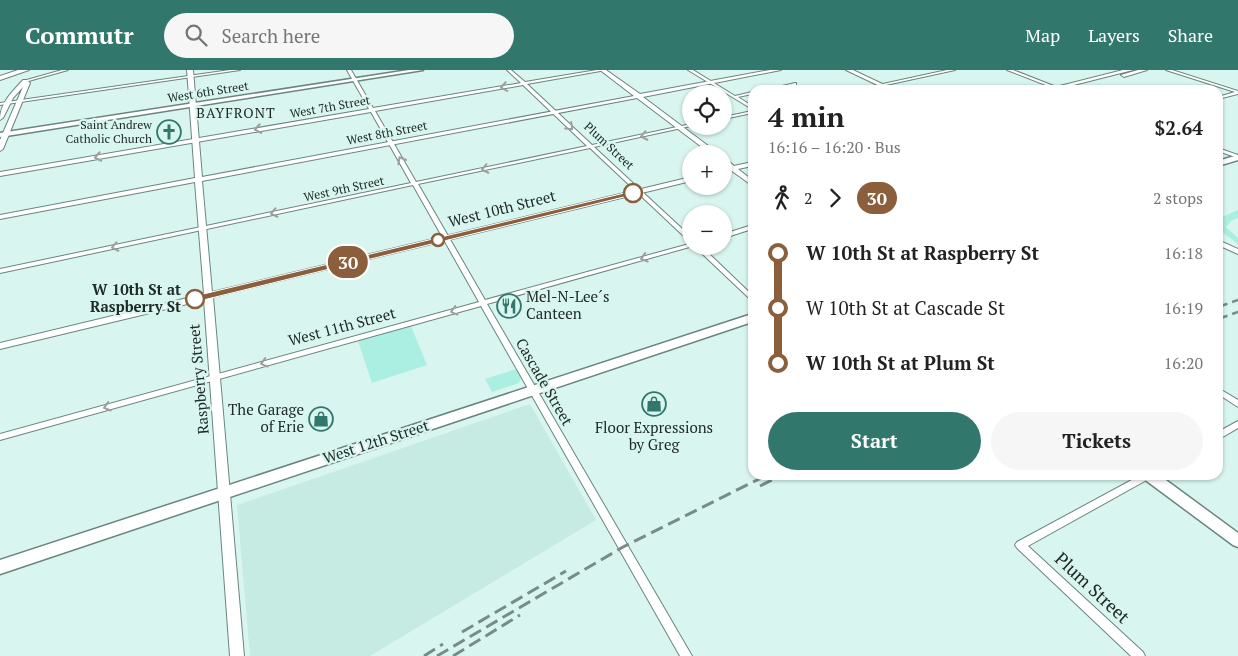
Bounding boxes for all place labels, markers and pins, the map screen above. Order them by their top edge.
place label: Saint Andrew Catholic Church [65,117,152,146]
church icon: Saint Andrew Catholic Church [156,119,182,145]
unlabelled marker [623,183,643,203]
unlabelled marker [431,233,445,247]
place label: W 10th St at Raspberry St [90,279,181,316]
place label: Mel-N-Lee´s Canteen [526,286,610,323]
marker: W 10th St at Raspberry St [185,289,205,309]
restaurant icon: Mel-N-Lee´s Canteen [496,293,522,319]
shop icon: Floor Expressions by Greg [641,391,667,417]
place label: The Garage of Erie [228,399,304,436]
shop icon: The Garage of Erie [308,406,334,432]
place label: Floor Expressions by Greg [595,417,713,454]

